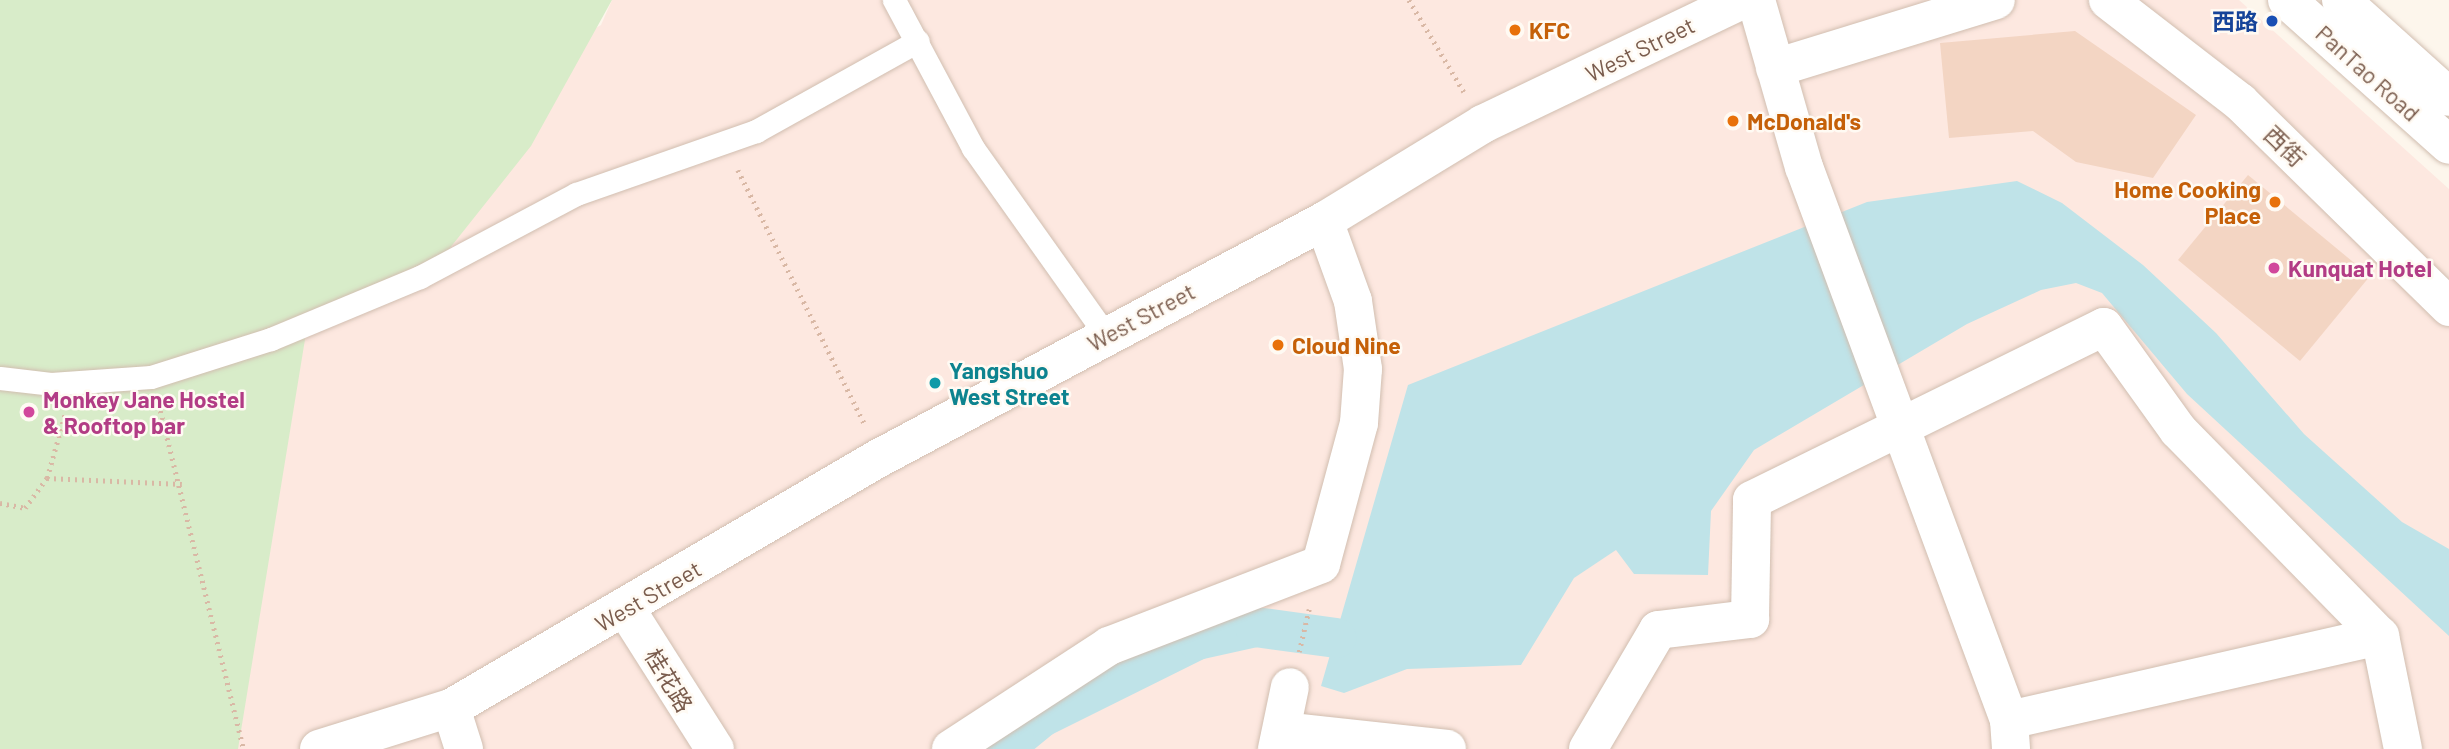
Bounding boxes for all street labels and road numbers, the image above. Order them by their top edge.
street label: West Street [1581,11,1699,87]
street label: PanTao Road [2310,19,2426,127]
street label: 西街 [2259,120,2311,172]
street label: West Street [1082,277,1200,357]
street label: West Street [590,555,706,637]
street label: 桂花路 [639,643,699,717]

